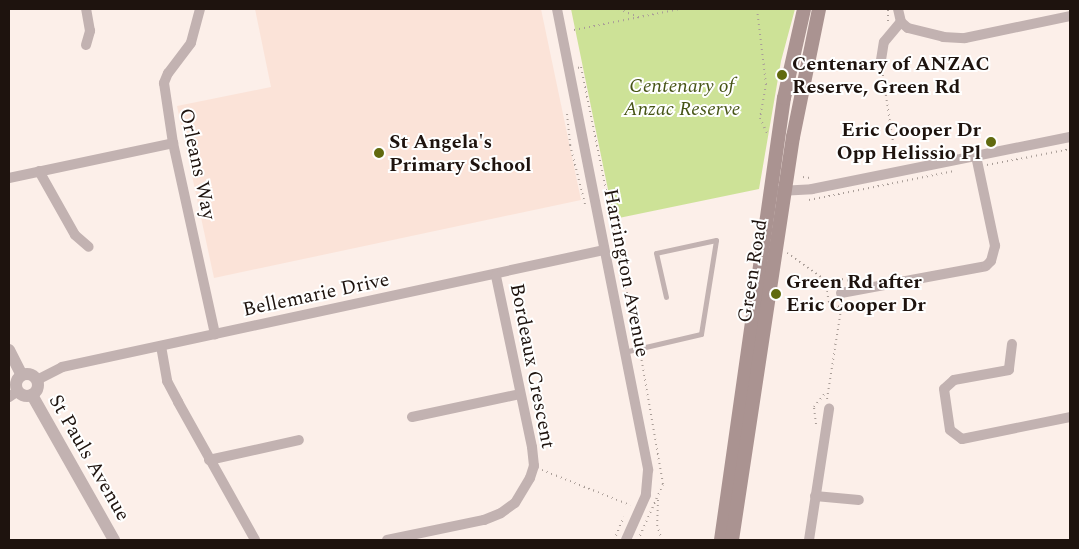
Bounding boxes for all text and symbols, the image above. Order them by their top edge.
place label: Centenary of ANZAC Reserve, Green Rd [792,52,990,99]
marker: Centenary of ANZAC Reserve, Green Rd [776,69,788,81]
park label: Centenary of Anzac Reserve [624,75,740,122]
street label: Orleans Way [173,106,221,222]
place label: Eric Cooper Dr Opp Helissio Pl [837,118,981,165]
place label: St Angela's Primary School [389,130,532,177]
marker: Eric Cooper Dr Opp Helissio Pl [985,136,997,148]
marker: St Angela's Primary School [373,147,385,159]
street label: Harrington Avenue [598,187,654,359]
street label: Green Road [733,218,773,324]
street label: Bellemarie Drive [241,268,391,322]
place label: Green Rd after Eric Cooper Dr [786,270,926,317]
street label: Bordeaux Crescent [504,281,560,451]
marker: Green Rd after Eric Cooper Dr [770,288,782,300]
street label: St Pauls Avenue [43,391,135,525]

